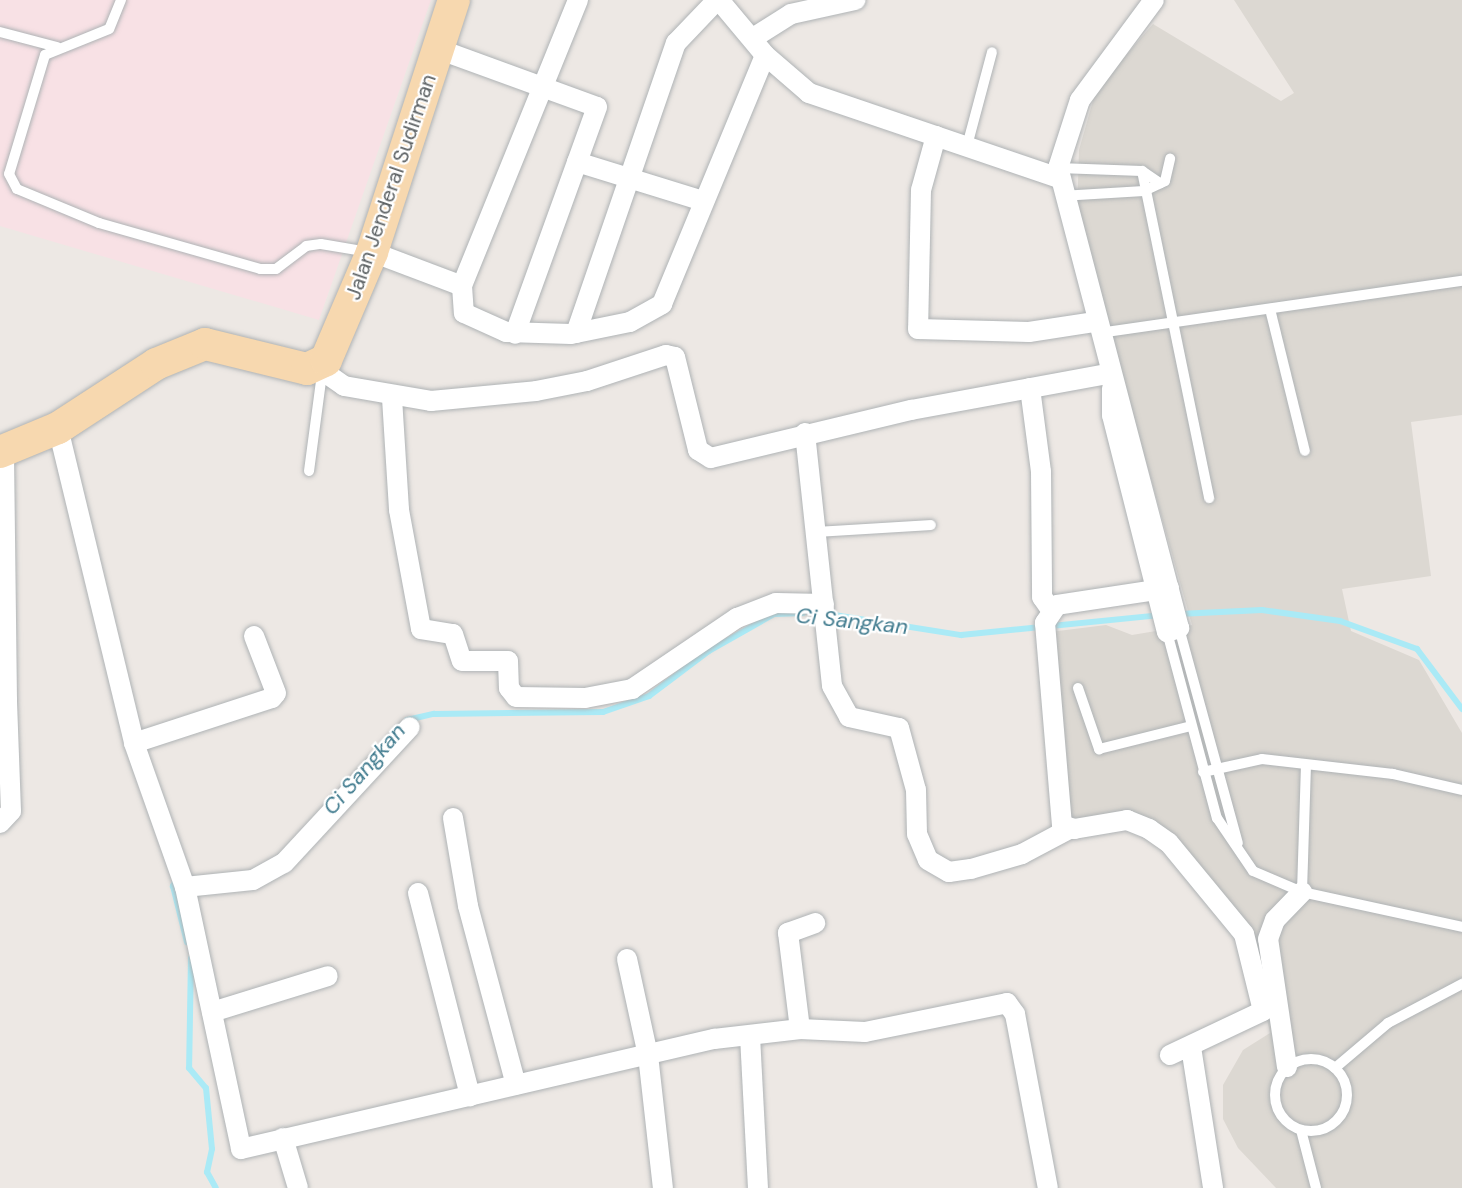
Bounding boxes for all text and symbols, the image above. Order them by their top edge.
street label: Jalan Jenderal Sudirman [340,71,442,303]
water label: Ci Sangkan [795,602,909,640]
water label: Ci Sangkan [317,718,411,820]

